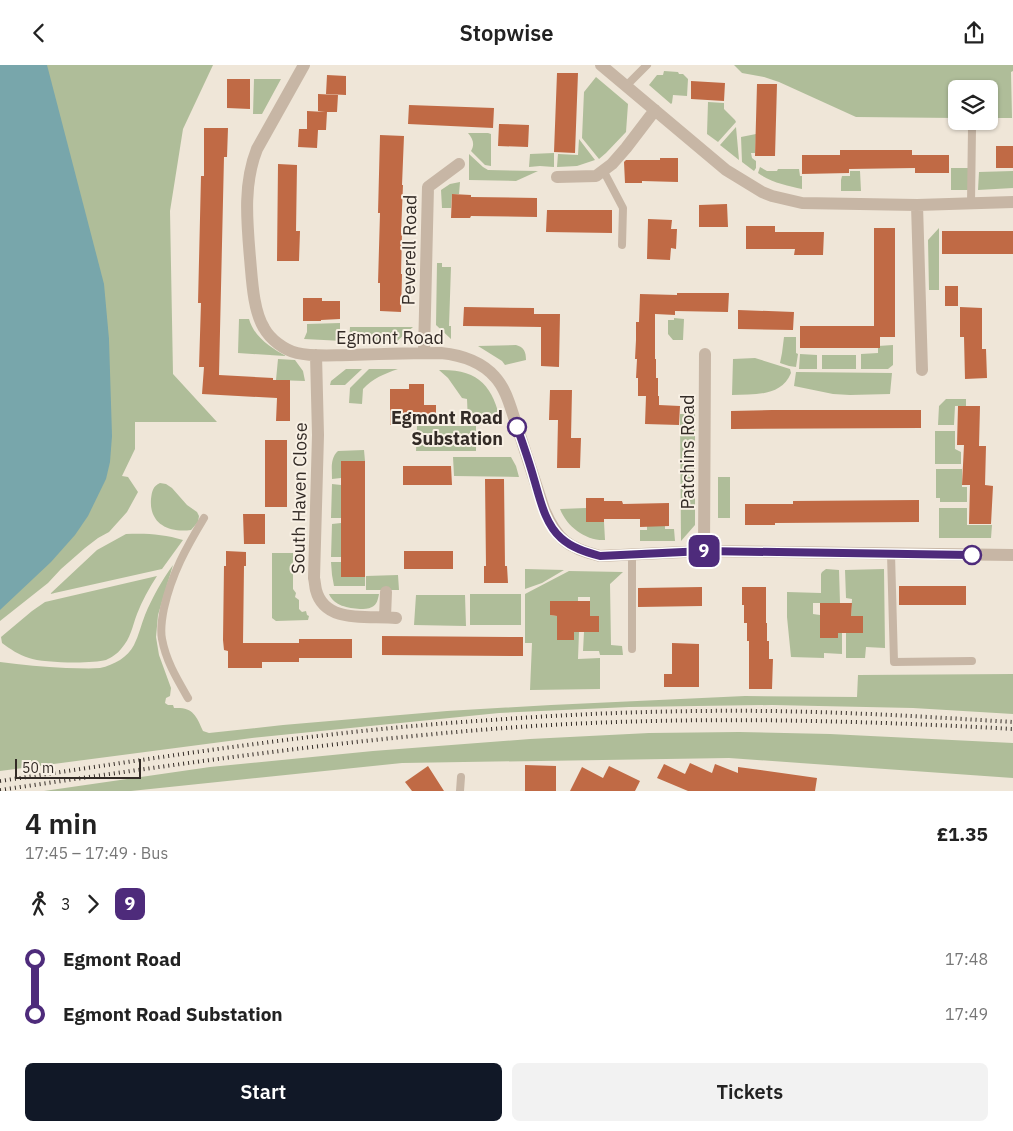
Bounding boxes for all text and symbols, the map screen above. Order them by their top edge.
text: Stopwise [459,18,554,47]
icon: back [25,19,53,47]
icon: share [960,19,988,47]
map controls [948,80,998,130]
button: layers [948,80,998,130]
street label: Peverell Road [397,195,421,305]
street label: Egmont Road [336,326,444,349]
street label: Patchins Road [676,395,699,509]
place label: Egmont Road Substation [391,406,503,450]
marker: Egmont Road Substation [507,417,527,437]
street label: South Haven Close [286,422,312,574]
line badge: 9 [688,535,720,567]
text: 9 [699,539,709,562]
unlabelled marker [962,545,982,565]
scale bar [15,756,141,779]
text: 50 m [22,759,54,777]
text: 4 min [25,805,97,842]
text: £1.35 [937,822,988,846]
text: 17:45 – 17:49 · Bus [25,843,168,863]
icon: walk [25,890,53,918]
icon: forward [79,890,107,918]
text: 9 [125,892,135,915]
text: 3 [61,894,71,914]
text: Egmont Road [63,947,181,971]
text: 17:48 [945,949,988,969]
text: Egmont Road Substation [63,1002,283,1026]
text: 17:49 [945,1004,988,1024]
button: Start [25,1063,502,1121]
button: Tickets [512,1063,988,1121]

